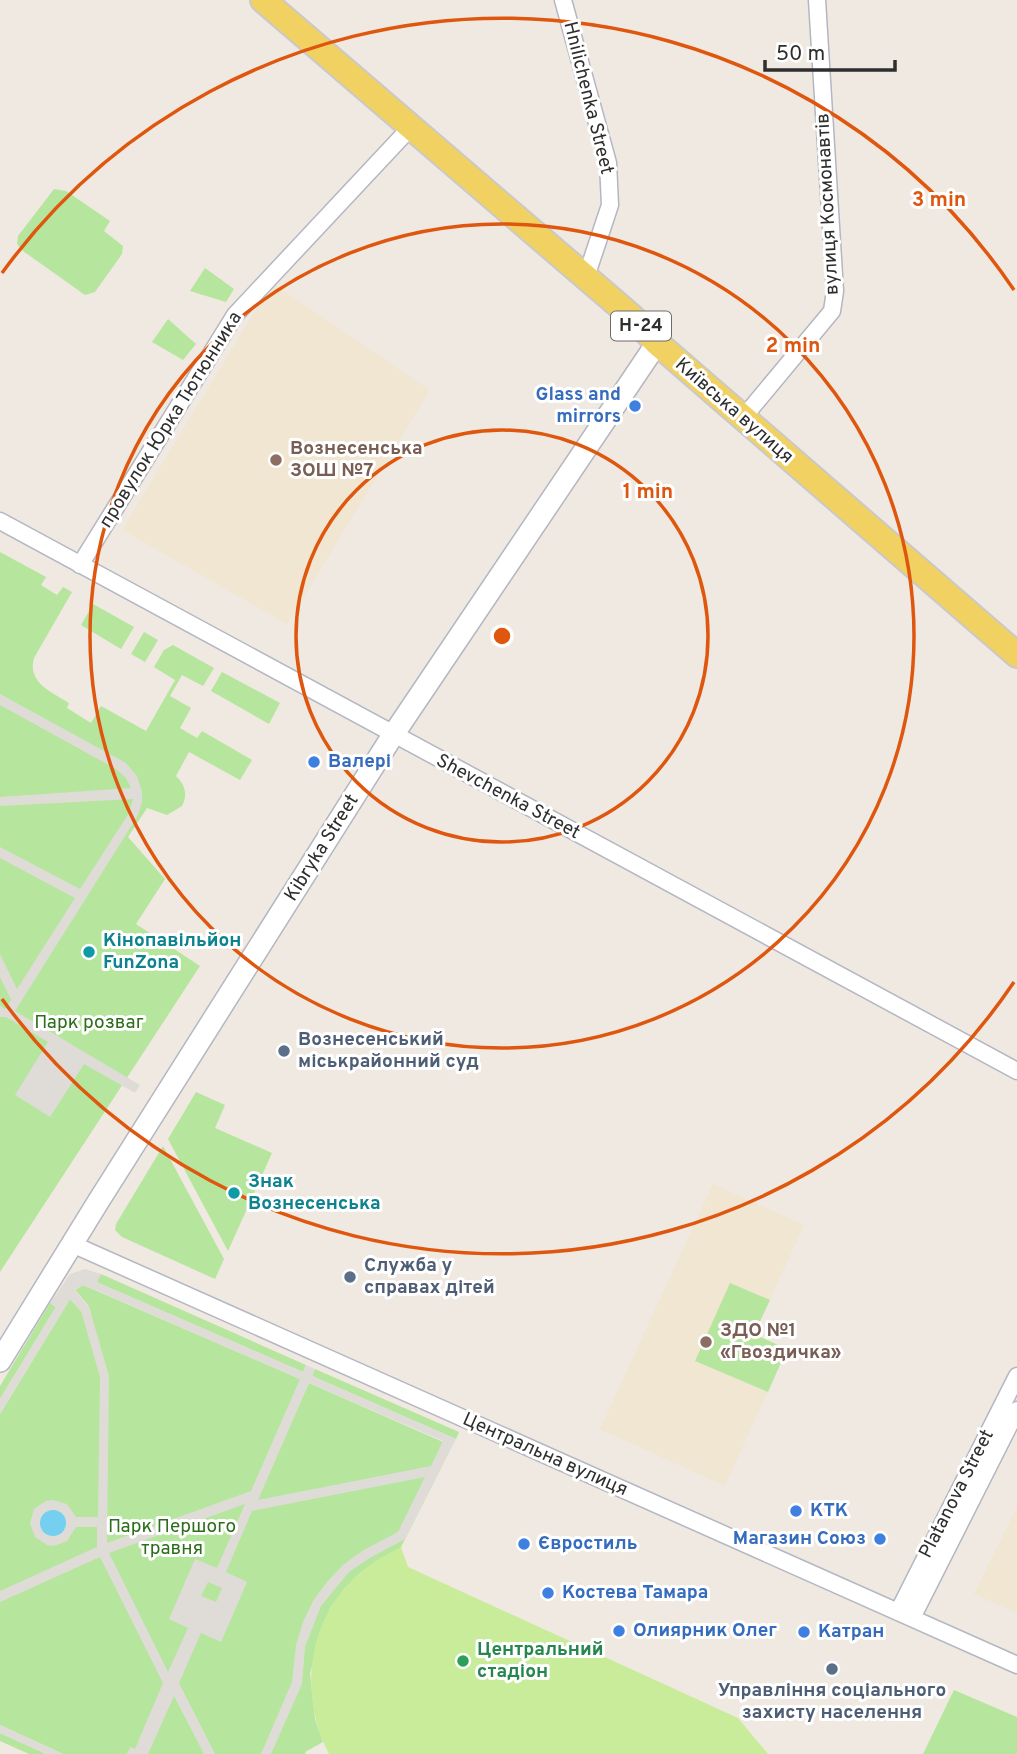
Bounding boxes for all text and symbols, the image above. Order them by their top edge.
street label: Hnilichenka Street [557,19,619,177]
scale bar [765,28,894,72]
text: 50 m [776,41,825,68]
street label: вулиця Космонавтів [811,112,845,296]
text: 3 min [912,187,966,214]
street label: провулок Юрка Тютюнника [94,307,248,533]
road number: Н-24 [611,312,671,340]
text: 2 min [766,333,820,360]
street label: Київська вулиця [670,353,798,469]
place label: Glass and mirrors [535,383,621,429]
marker: Glass and mirrors [627,398,643,414]
place label: Вознесенська ЗОШ №7 [290,437,423,483]
marker: Вознесенська ЗОШ №7 [268,452,284,468]
text: 1 min [623,479,673,506]
centre of rings [490,624,514,648]
street label: Shevchenka Street [432,749,584,845]
place label: Валері [328,750,391,774]
marker: Валері [306,754,322,770]
street label: Kibryka Street [280,790,364,906]
place label: Кінопавільйон FunZona [103,929,241,975]
marker: Кінопавільйон FunZona [81,944,97,960]
park label: Парк розваг [34,1011,144,1035]
place label: Вознесенський міськрайонний суд [298,1028,479,1074]
marker: Вознесенський міськрайонний суд [276,1043,292,1059]
place label: Знак Вознесенська [248,1170,381,1216]
marker: Знак Вознесенська [226,1185,242,1201]
place label: Служба у справах дітей [364,1254,495,1300]
marker: Служба у справах дітей [342,1269,358,1285]
place label: ЗДО №1 «Гвоздичка» [720,1319,842,1365]
marker: ЗДО №1 «Гвоздичка» [698,1334,714,1350]
street label: Центральна вулиця [459,1408,631,1502]
street label: Platanova Street [914,1426,1000,1562]
place label: КТК [810,1499,848,1523]
marker: КТК [788,1503,804,1519]
park label: Парк Першого травня [108,1515,236,1561]
place label: Магазин Союз [733,1527,866,1551]
marker: Магазин Союз [872,1531,888,1547]
place label: Євростиль [538,1532,637,1556]
marker: Євростиль [516,1536,532,1552]
place label: Костева Тамара [562,1581,708,1605]
marker: Костева Тамара [540,1585,556,1601]
place label: Олиярник Олег [633,1619,777,1643]
place label: Катран [818,1620,884,1644]
marker: Олиярник Олег [611,1623,627,1639]
marker: Катран [796,1624,812,1640]
place label: Центральний стадіон [477,1638,603,1684]
marker: Центральний стадіон [455,1653,471,1669]
marker: Управління соціального захисту населення [824,1661,840,1677]
place label: Управління соціального захисту населення [718,1679,946,1725]

